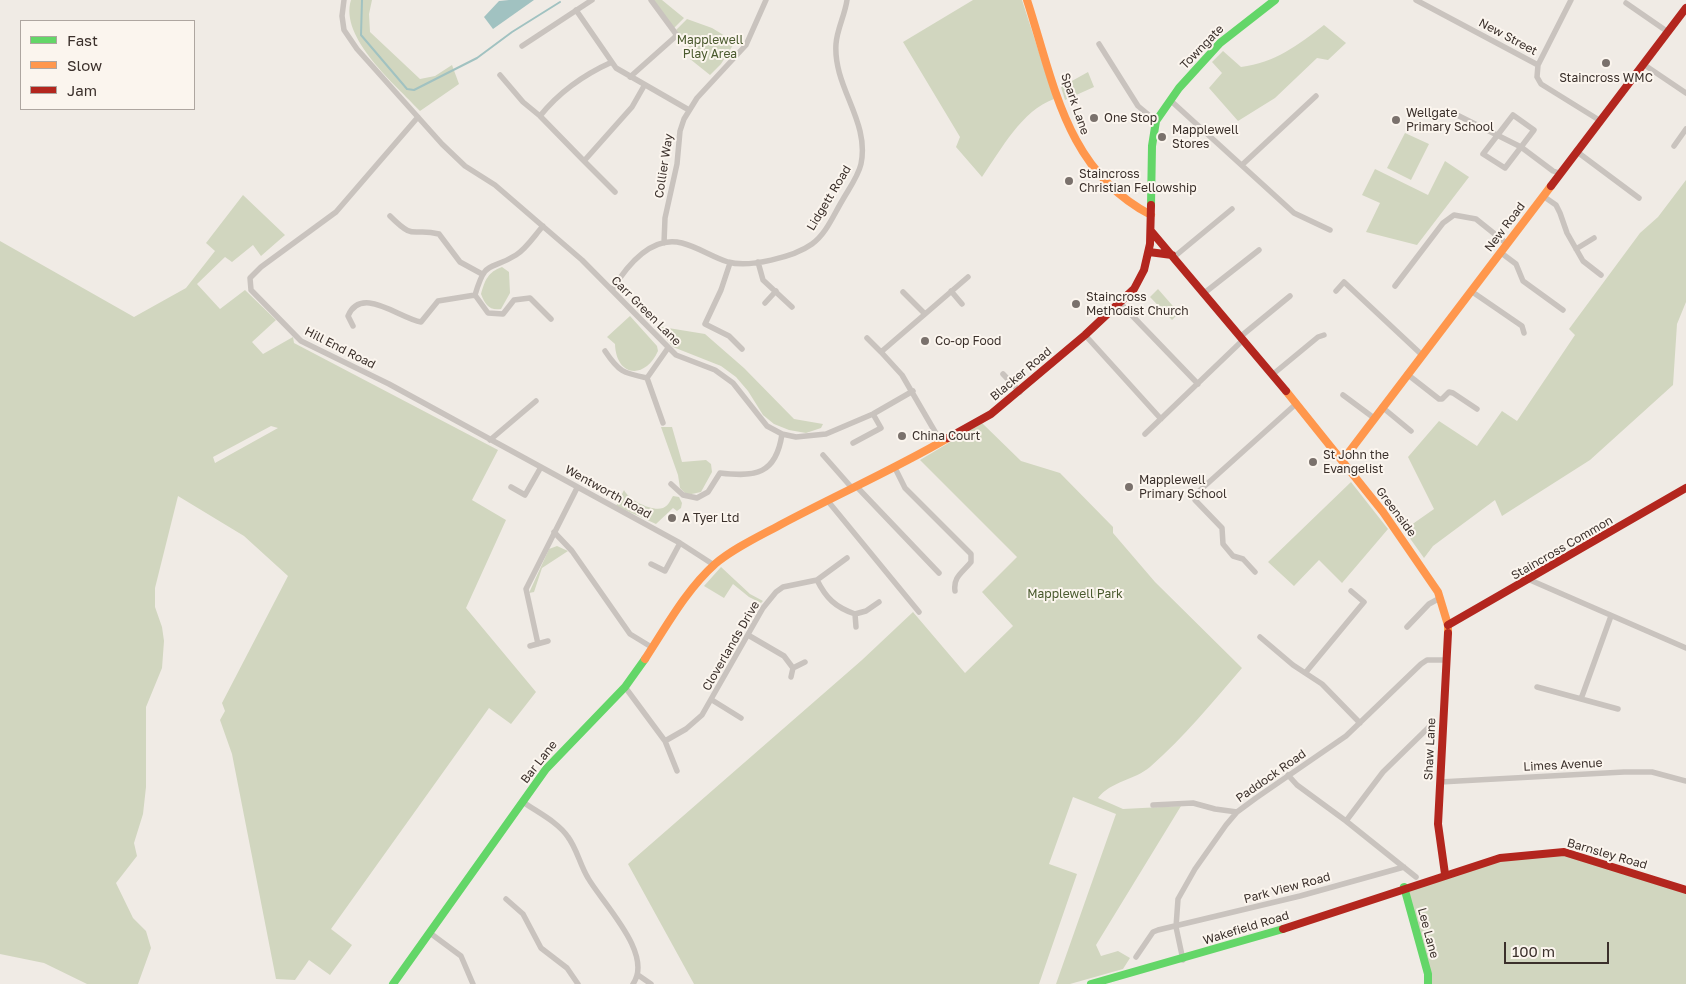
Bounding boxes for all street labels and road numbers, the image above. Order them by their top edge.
street label: New Street [1476,16,1540,58]
street label: Towngate [1177,22,1227,72]
street label: Spark Lane [1058,71,1092,137]
street label: Collier Way [652,133,676,199]
street label: Lidgett Road [804,163,854,233]
street label: New Road [1482,199,1528,255]
street label: Carr Green Lane [608,273,684,349]
street label: Hill End Road [302,324,378,372]
street label: Blacker Road [987,344,1055,404]
street label: Wentworth Road [562,462,654,522]
street label: Greenside [1373,484,1419,540]
street label: Staincross Common [1509,513,1615,583]
street label: Cloverlands Drive [699,598,763,694]
street label: Shaw Lane [1421,717,1439,781]
street label: Bar Lane [518,738,560,786]
street label: Paddock Road [1233,747,1309,805]
street label: Limes Avenue [1523,756,1603,774]
street label: Barnsley Road [1565,836,1649,872]
street label: Park View Road [1242,870,1332,906]
street label: Lee Lane [1414,906,1442,960]
street label: Wakefield Road [1201,908,1291,948]

